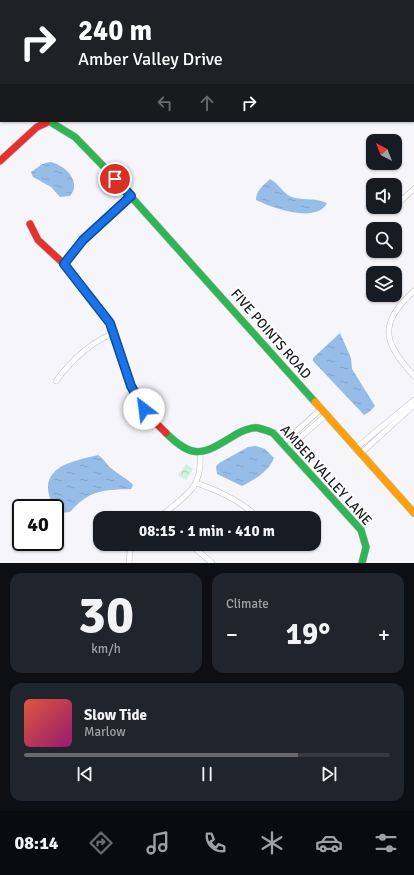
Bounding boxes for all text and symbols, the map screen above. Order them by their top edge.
text: 240 m [78,14,152,48]
icon: right [12,16,64,68]
text: Amber Valley Drive [78,48,223,70]
icon: left [154,92,176,114]
icon: ahead [196,92,218,114]
icon: right [238,92,260,114]
north arrow [366,134,402,170]
map controls [366,134,402,302]
pin [98,162,132,196]
icon: arrive [104,168,126,190]
button: sound [366,178,402,214]
button: search [366,222,402,258]
button: layers [366,266,402,302]
street label: FIVE POINTS ROAD [227,285,315,383]
position arrow [123,388,165,430]
street label: AMBER VALLEY LANE [276,421,376,529]
speed limit sign: 40 [12,499,64,551]
text: 08:15 · 1 min · 410 m [139,522,275,540]
text: 30 [78,583,134,647]
text: Climate [226,596,269,612]
text: 19° [286,616,330,653]
text: − [226,621,238,648]
text: + [378,621,390,648]
text: km/h [91,641,121,657]
text: Slow Tide [84,706,147,724]
text: Marlow [84,724,126,740]
icon: previous [74,763,96,785]
icon: pause [196,763,218,785]
icon: next [318,763,340,785]
icon: directions [87,829,115,857]
icon: music [144,829,172,857]
icon: phone [201,829,229,857]
icon: climate [258,829,286,857]
icon: car [315,829,343,857]
icon: filters [372,829,400,857]
text: 08:14 [14,832,59,854]

